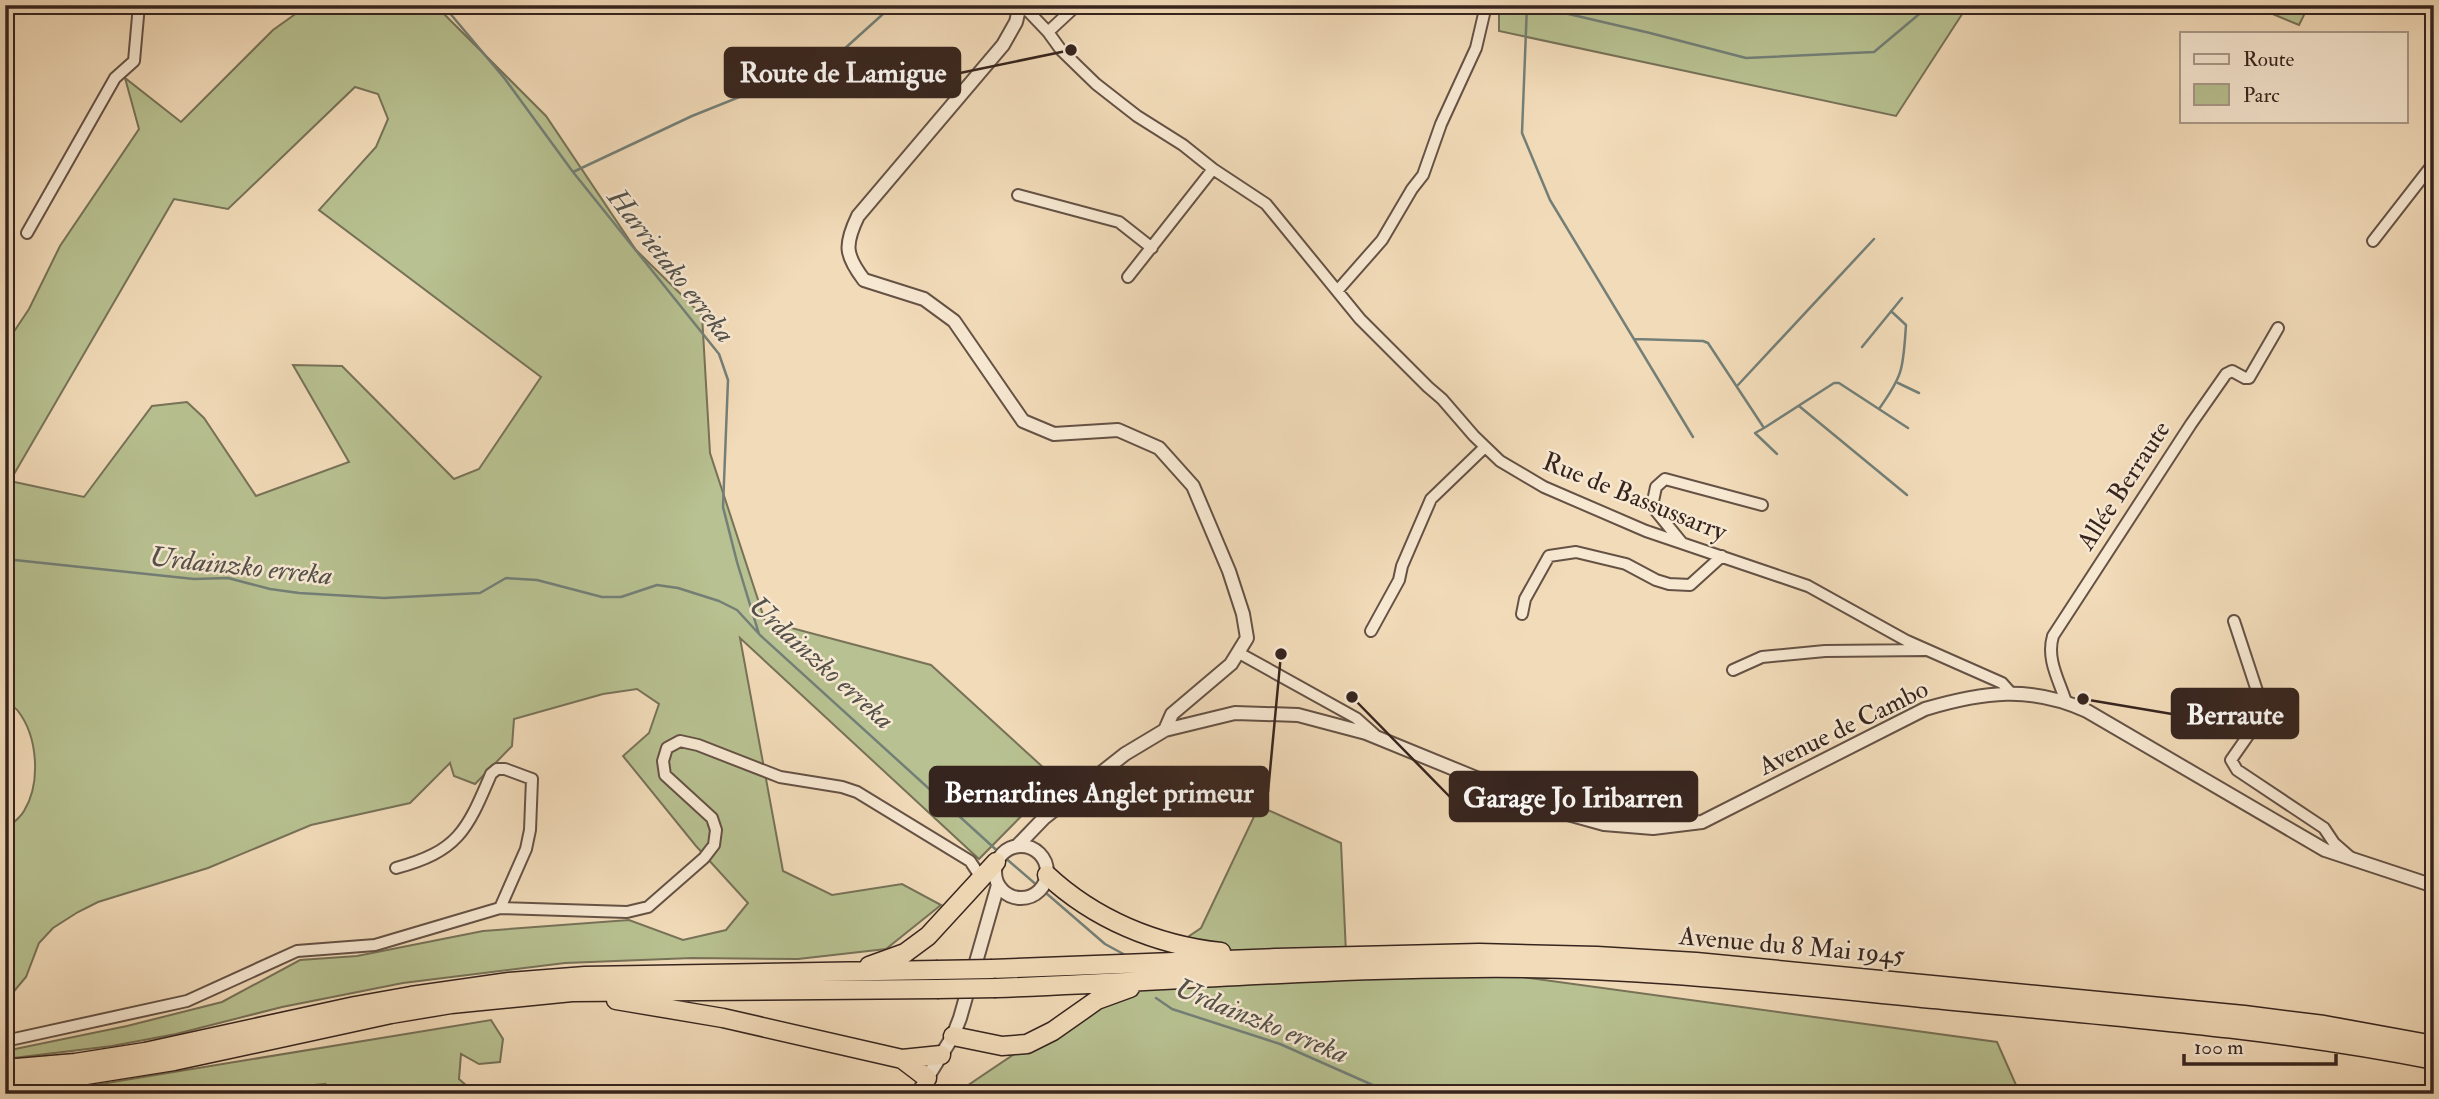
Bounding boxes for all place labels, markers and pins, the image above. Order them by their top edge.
callout: Route de Lamigue [725,48,960,97]
callout: Berraute [2172,689,2298,738]
callout: Bernardines Anglet primeur [930,767,1268,816]
callout: Garage Jo Iribarren [1450,772,1697,821]

